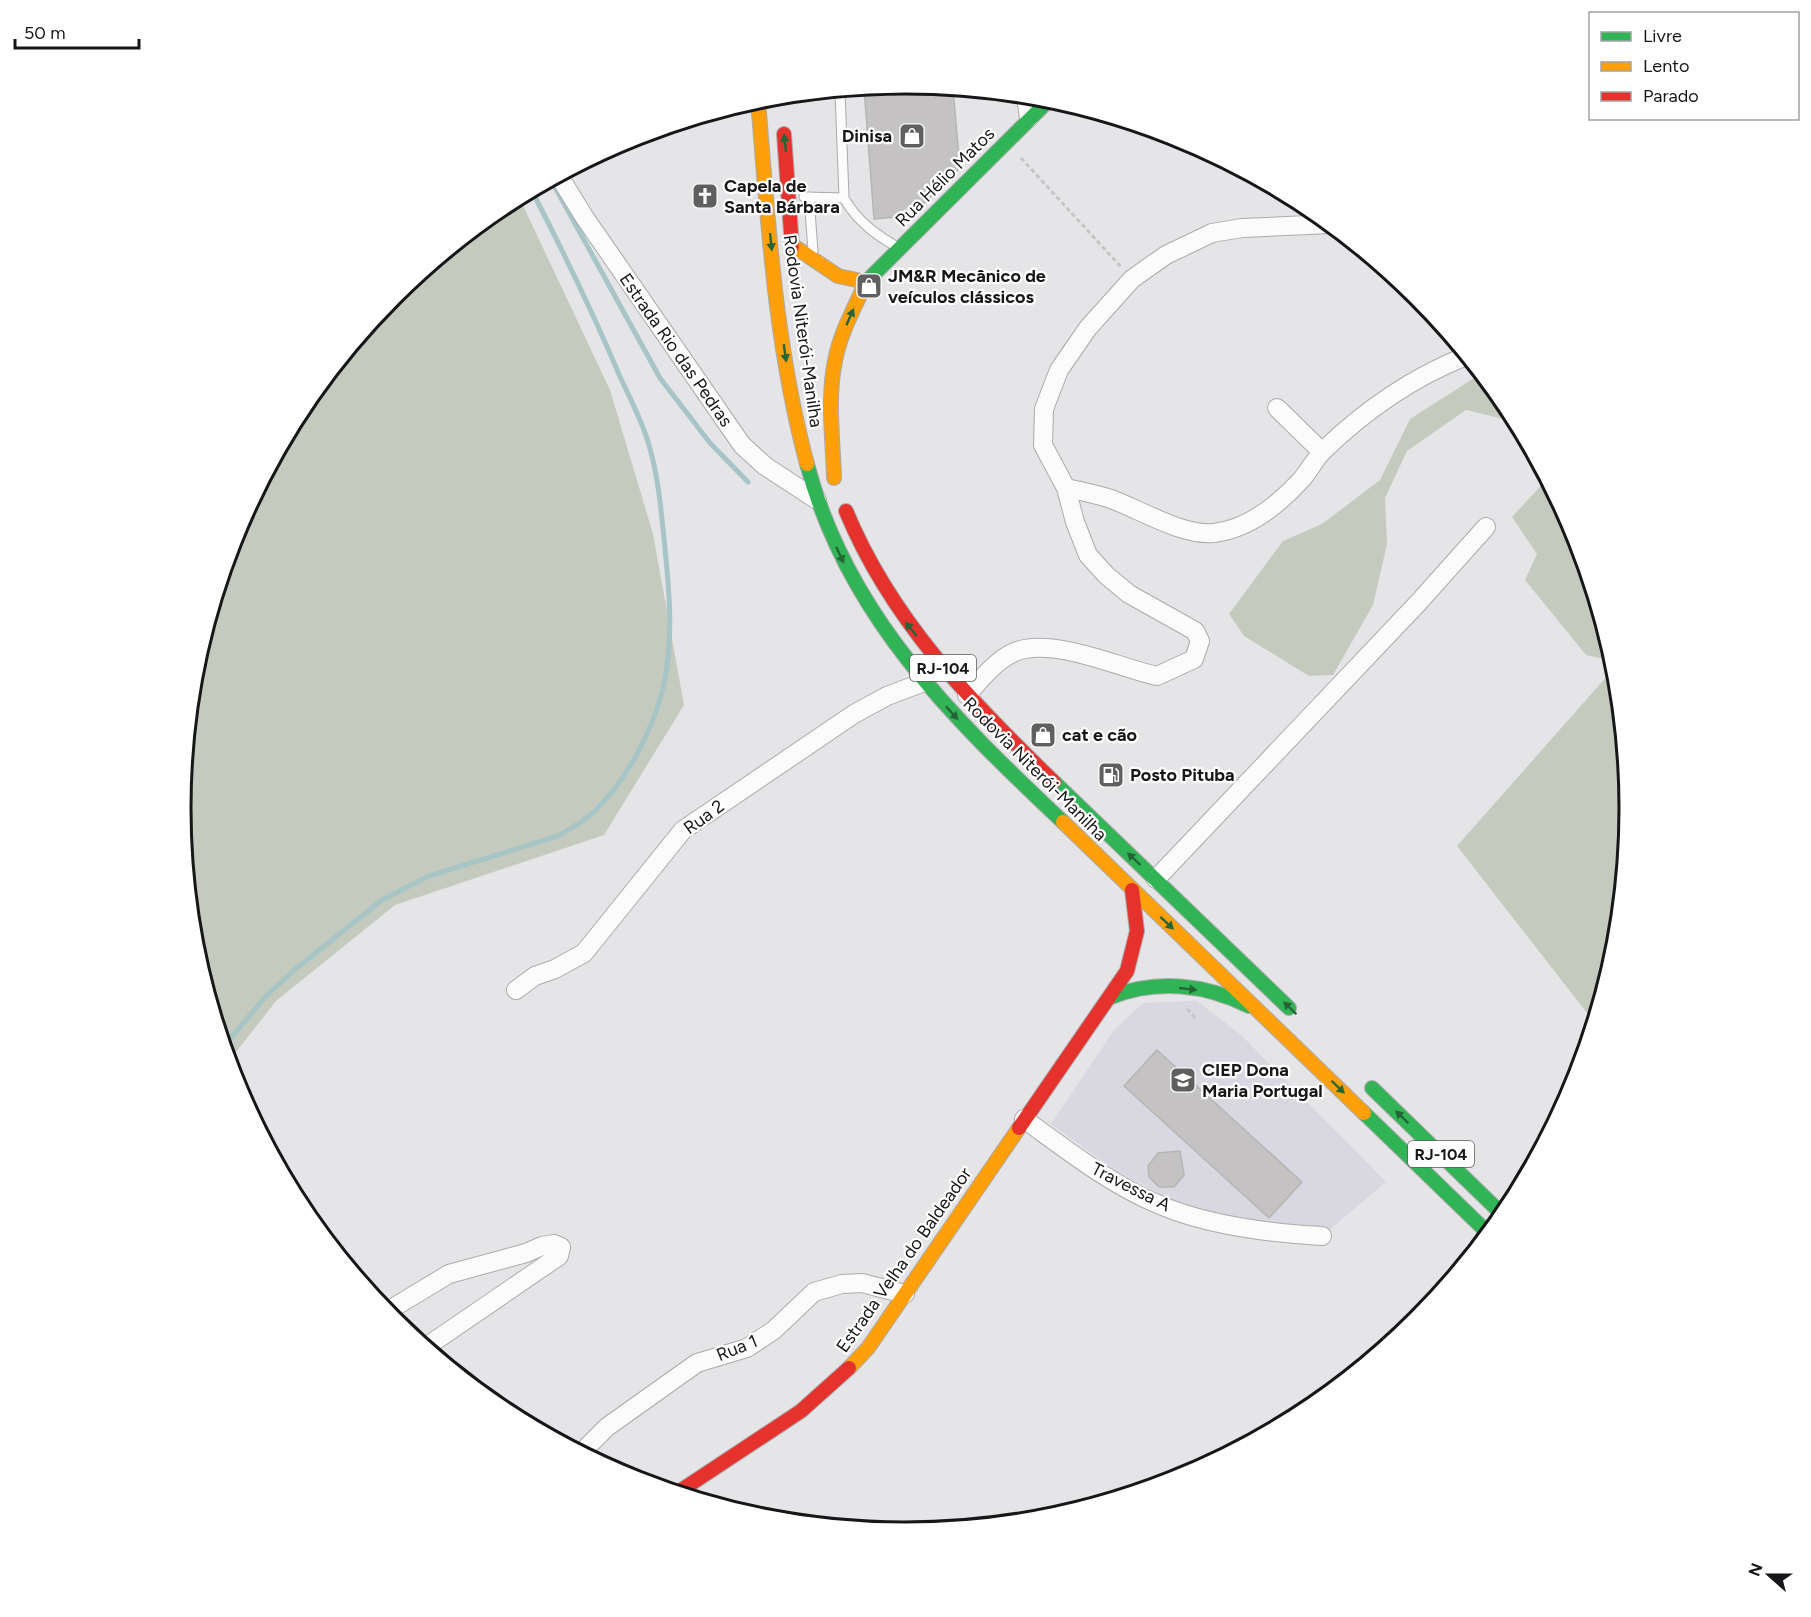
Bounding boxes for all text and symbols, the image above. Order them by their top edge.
scale bar [15,12,140,50]
legend [1589,12,1799,120]
text: 50 m [24,22,66,44]
text: Livre [1643,25,1682,47]
text: Lento [1643,55,1689,77]
text: Parado [1643,85,1699,107]
shop icon: Dinisa [897,121,927,151]
street label: Rua Hélio Matos [891,123,999,231]
place label: Dinisa [842,125,892,147]
one-way arrow [780,133,790,152]
place label: Capela de Santa Bárbara [724,175,840,218]
church icon: Capela de Santa Bárbara [690,181,720,211]
one-way arrow [766,232,776,251]
street label: Rodovia Niterói-Manilha [779,233,827,429]
place label: JM&R Mecânico de veículos clássicos [888,265,1046,308]
street label: Estrada Rio das Pedras [615,269,737,431]
shop icon: JM&R Mecânico de veículos clássicos [854,271,884,301]
one-way arrow [846,308,856,326]
one-way arrow [780,343,789,362]
one-way arrow [836,547,845,564]
one-way arrow [905,622,918,637]
road number: RJ-104 [910,655,976,681]
street label: Rodovia Niterói-Manilha [959,693,1111,845]
one-way arrow [945,706,959,721]
shop icon: cat e cão [1028,720,1058,750]
place label: cat e cão [1062,724,1137,746]
fuel station icon: Posto Pituba [1096,760,1126,790]
place label: Posto Pituba [1130,764,1235,786]
street label: Rua 2 [679,795,729,839]
one-way arrow [1127,852,1142,866]
one-way arrow [1160,916,1175,930]
one-way arrow [1179,984,1198,994]
one-way arrow [1284,1002,1298,1016]
place label: CIEP Dona Maria Portugal [1202,1059,1323,1102]
school or university icon: CIEP Dona Maria Portugal [1168,1065,1198,1095]
one-way arrow [1331,1080,1346,1094]
one-way arrow [1395,1110,1409,1124]
road number: RJ-104 [1408,1141,1474,1167]
street label: Travessa A [1088,1158,1174,1216]
street label: Estrada Velha do Baldeador [832,1163,976,1357]
street label: Rua 1 [713,1330,761,1366]
north arrow [1739,1545,1799,1605]
text: N [1744,1561,1767,1579]

